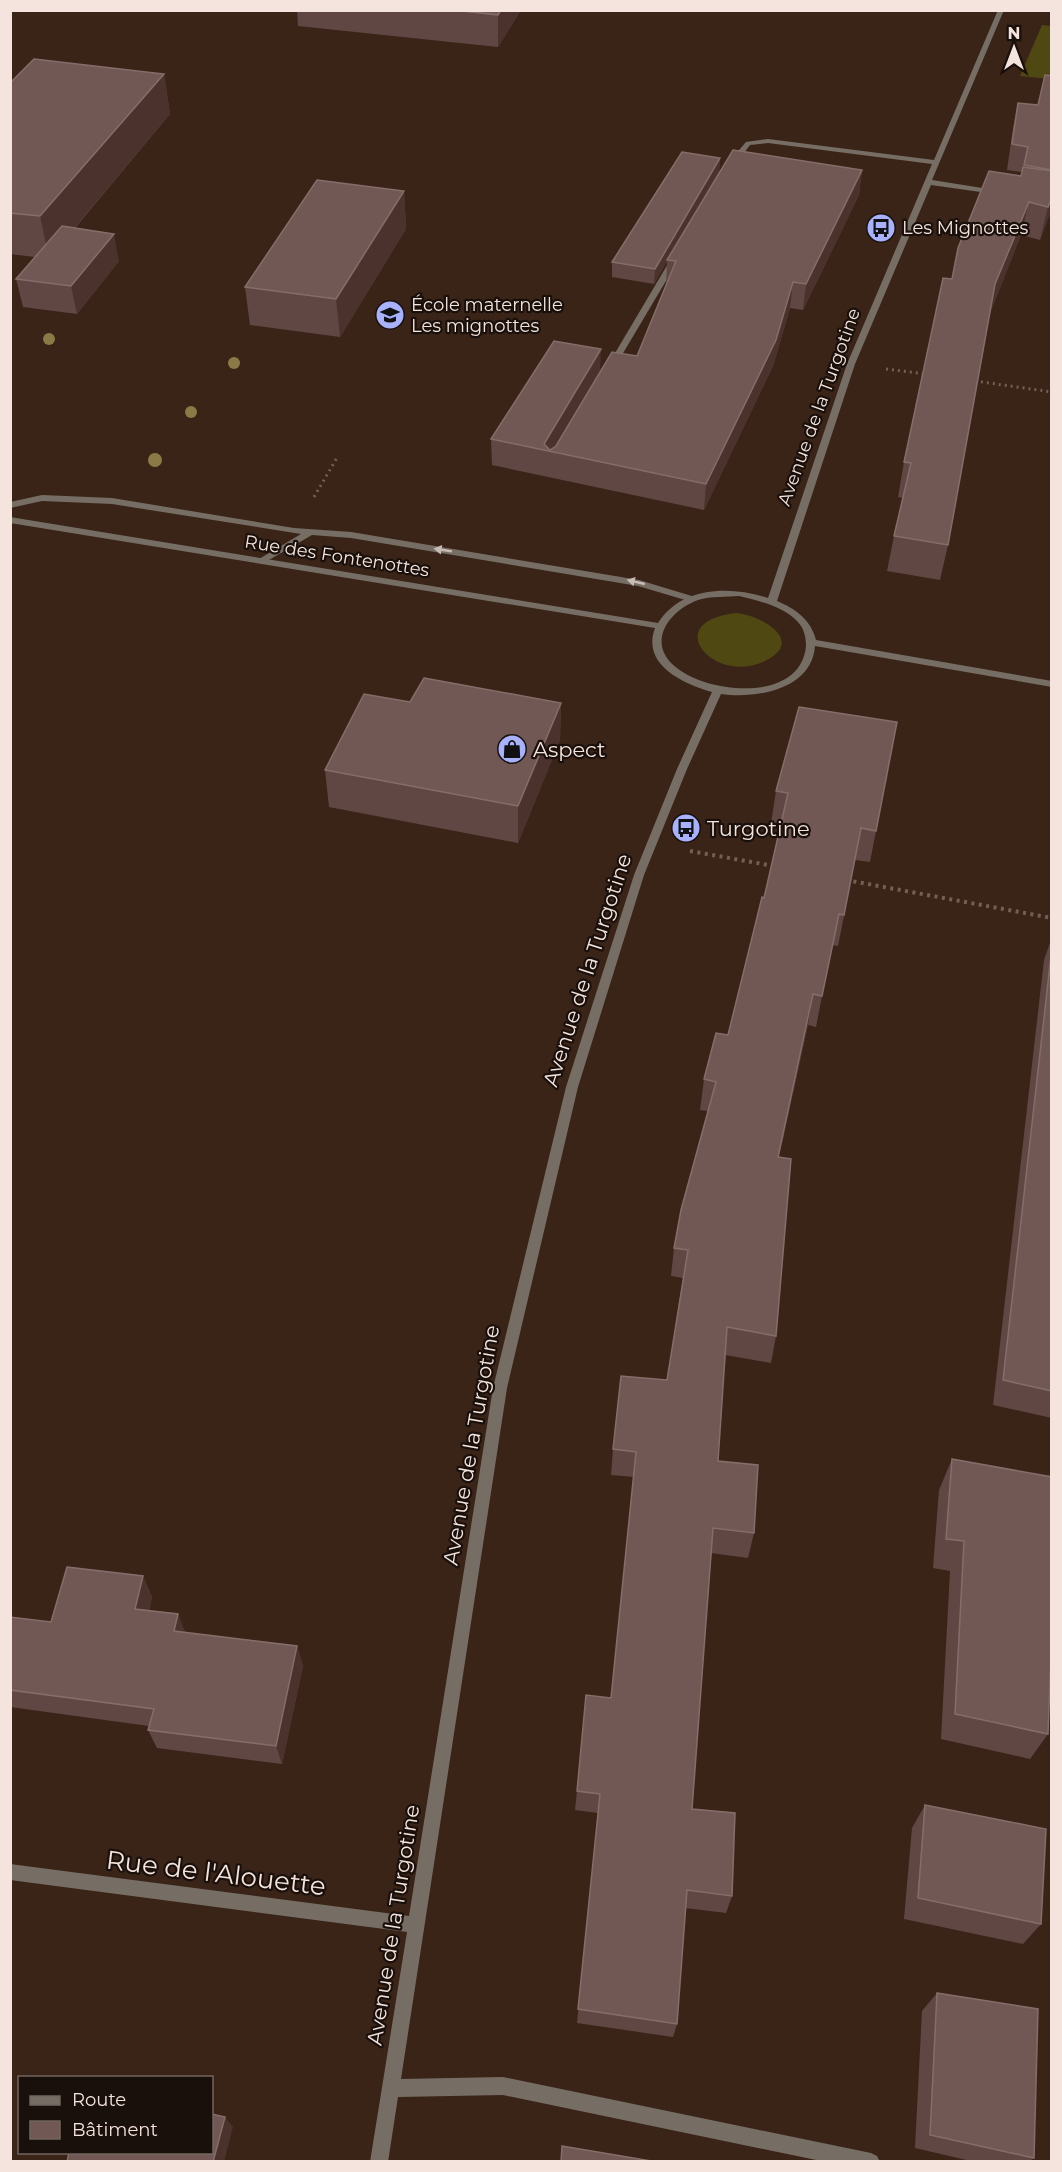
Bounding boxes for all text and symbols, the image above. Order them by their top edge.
north arrow [984,18,1044,78]
text: N [1008,24,1020,43]
bus stop icon: Les Mignottes [865,212,897,244]
place label: Les Mignottes [902,217,1029,239]
place label: École maternelle Les mignottes [411,294,563,337]
school or university icon: École maternelle Les mignottes [374,299,406,331]
street label: Avenue de la Turgotine [773,305,865,509]
street label: Rue des Fontenottes [243,531,431,582]
one-way arrow [434,545,453,554]
one-way arrow [626,577,645,587]
shop icon: Aspect [496,733,528,765]
place label: Aspect [533,737,606,762]
bus stop icon: Turgotine [670,812,702,844]
place label: Turgotine [707,816,810,841]
street label: Avenue de la Turgotine [538,850,636,1090]
street label: Avenue de la Turgotine [438,1323,504,1567]
street label: Avenue de la Turgotine [362,1803,424,2047]
street label: Rue de l'Alouette [104,1844,328,1902]
legend [18,2076,213,2154]
text: Route [72,2089,126,2111]
text: Bâtiment [72,2119,158,2141]

